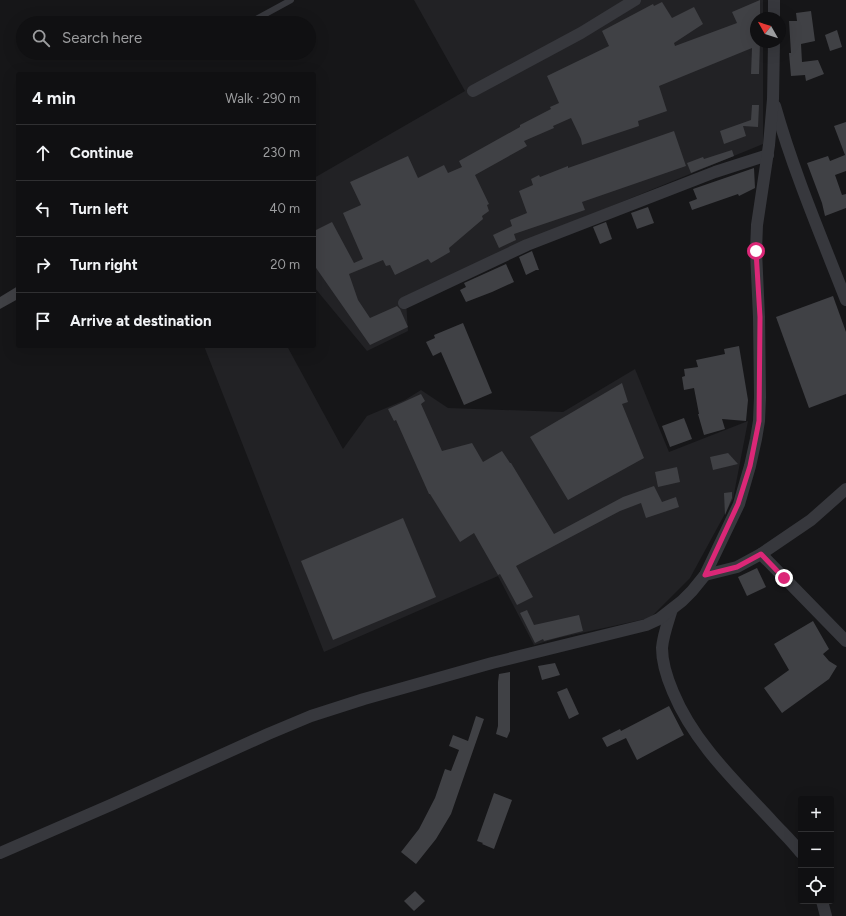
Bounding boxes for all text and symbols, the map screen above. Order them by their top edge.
north arrow [750,12,786,48]
search box [16,16,316,60]
icon: search [30,27,52,49]
text: Search here [62,29,142,47]
text: 4 min [32,88,76,108]
text: Walk · 290 m [225,91,300,106]
icon: ahead [32,142,54,164]
text: Continue [70,144,133,162]
text: 230 m [263,145,300,160]
icon: left [32,198,54,220]
text: Turn left [70,200,128,218]
text: 40 m [269,201,300,216]
route start [747,242,765,260]
icon: right [32,254,54,276]
text: Turn right [70,256,138,274]
text: 20 m [270,257,300,272]
icon: arrive [32,310,54,332]
text: Arrive at destination [70,312,211,330]
route end [775,569,793,587]
map controls [798,796,834,904]
button: + [798,796,834,832]
button: − [798,832,834,868]
button: locate [798,868,834,904]

